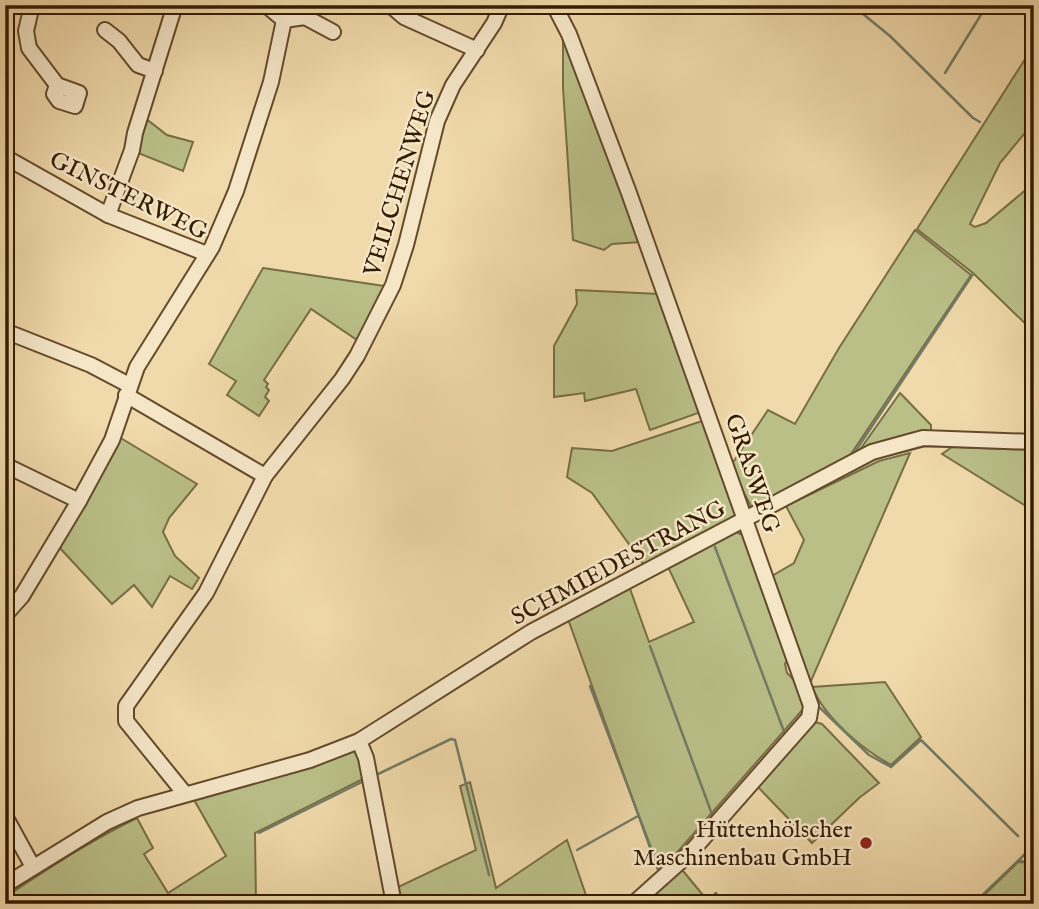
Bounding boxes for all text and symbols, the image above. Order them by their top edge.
street label: VEILCHENWEG [357,86,444,281]
street label: GINSTERWEG [44,145,213,248]
street label: GRASWEG [717,410,786,537]
street label: SCHMIEDESTRANG [506,494,731,633]
place label: Hüttenhölscher Maschinenbau GmbH [633,815,852,874]
marker: Hüttenhölscher Maschinenbau GmbH [858,835,874,851]

